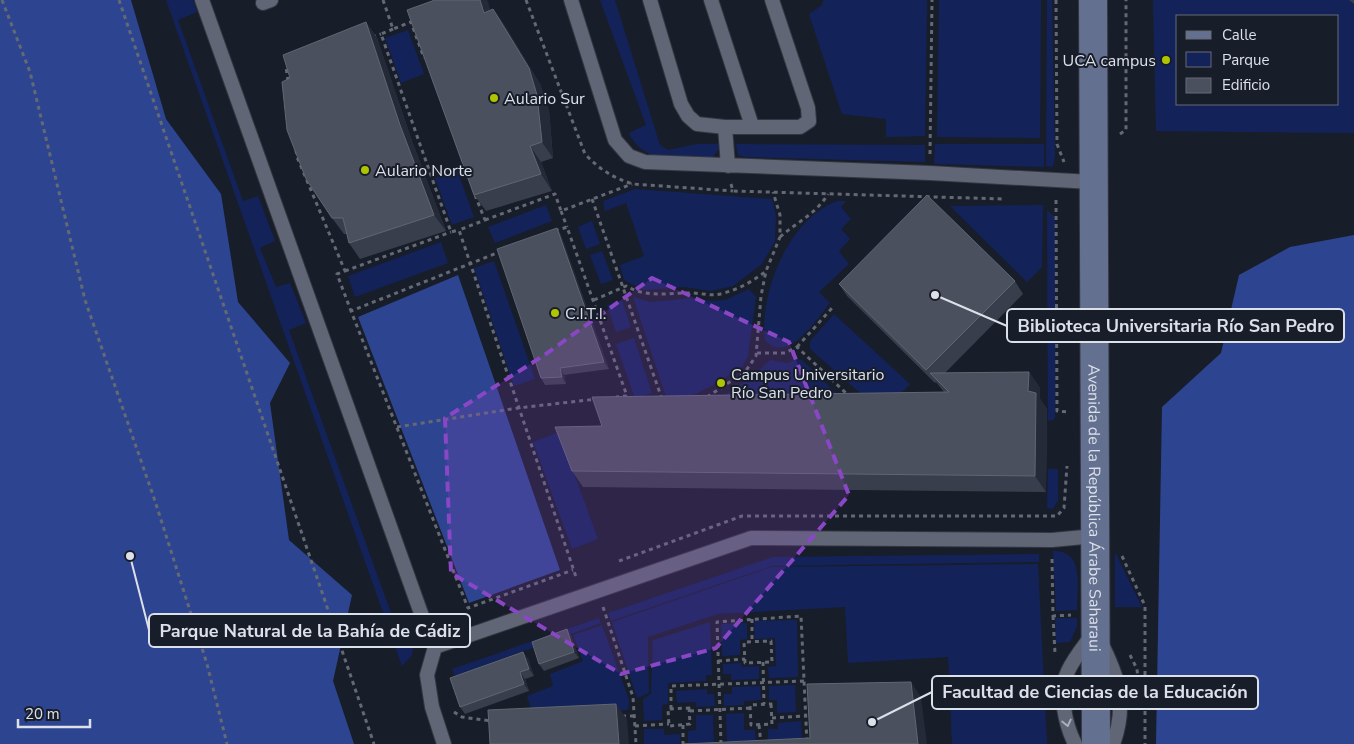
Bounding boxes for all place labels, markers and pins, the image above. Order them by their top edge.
place label: UCA campus [1063,50,1156,72]
marker: UCA campus [1160,54,1172,66]
place label: Aulario Sur [504,88,585,110]
marker: Aulario Sur [488,92,500,104]
place label: Aulario Norte [375,160,472,182]
marker: Aulario Norte [359,164,371,176]
place label: C.I.T.I. [565,303,606,325]
marker: C.I.T.I. [549,307,561,319]
callout: Biblioteca Universitaria Río San Pedro [1007,309,1344,342]
place label: Campus Universitario Río San Pedro [731,364,884,404]
marker: Campus Universitario Río San Pedro [715,377,727,389]
callout: Parque Natural de la Bahía de Cádiz [149,614,470,647]
callout: Facultad de Ciencias de la Educación [932,676,1258,709]

